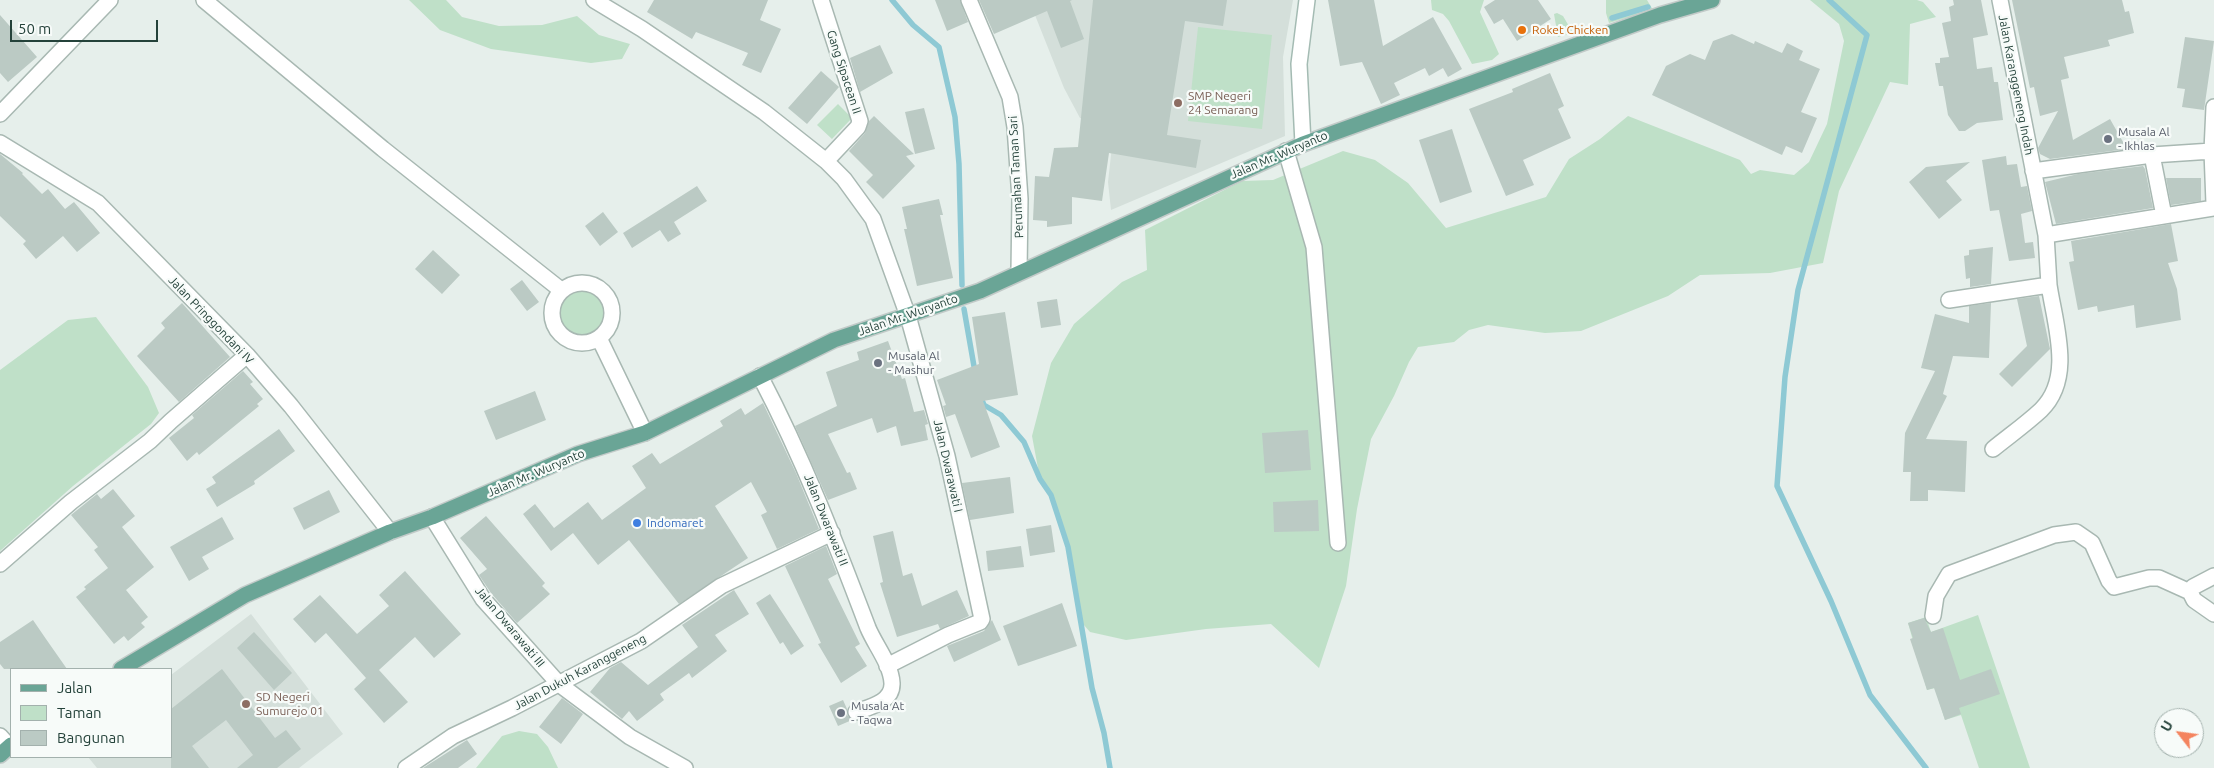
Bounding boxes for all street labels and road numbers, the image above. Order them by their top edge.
street label: Jalan Karanggeneng Indah [1995,14,2037,156]
street label: Gang Sipacean II [824,28,864,116]
street label: Perumahan Taman Sari [1006,115,1026,239]
street label: Jalan Mr. Wuryanto [1228,128,1330,182]
street label: Jalan Pringgondani IV [165,273,257,367]
street label: Jalan Mr. Wuryanto [856,291,960,339]
street label: Jalan Dwarawati I [930,418,966,514]
street label: Jalan Mr. Wuryanto [485,446,587,500]
street label: Jalan Dwarawati II [801,472,851,568]
street label: Jalan Dwarawati III [472,584,548,670]
street label: Jalan Dukuh Karanggeneng [512,631,648,713]

